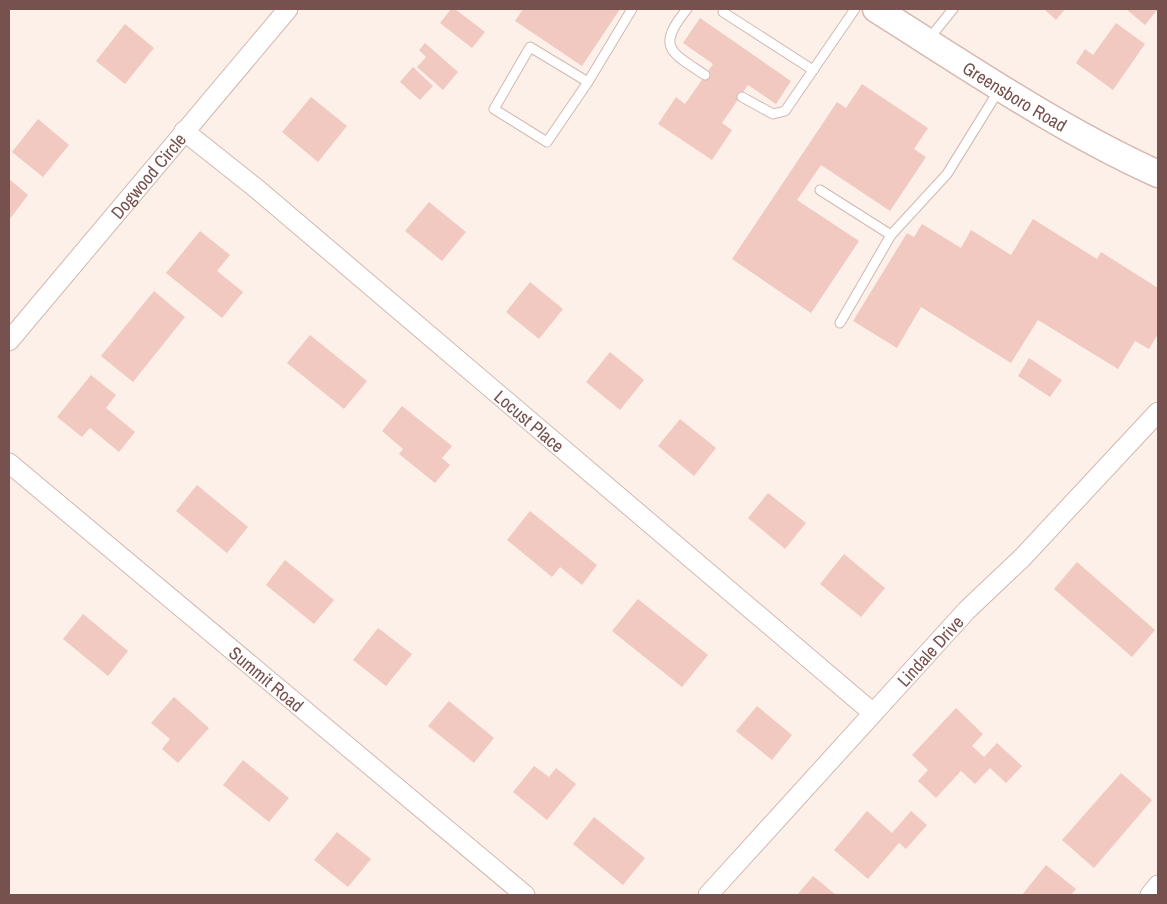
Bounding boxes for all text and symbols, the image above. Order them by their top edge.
street label: Greensboro Road [958,55,1071,137]
street label: Dogwood Circle [105,127,191,224]
street label: Locust Place [489,384,570,458]
street label: Lindale Drive [891,610,969,692]
street label: Summit Road [224,640,309,717]

